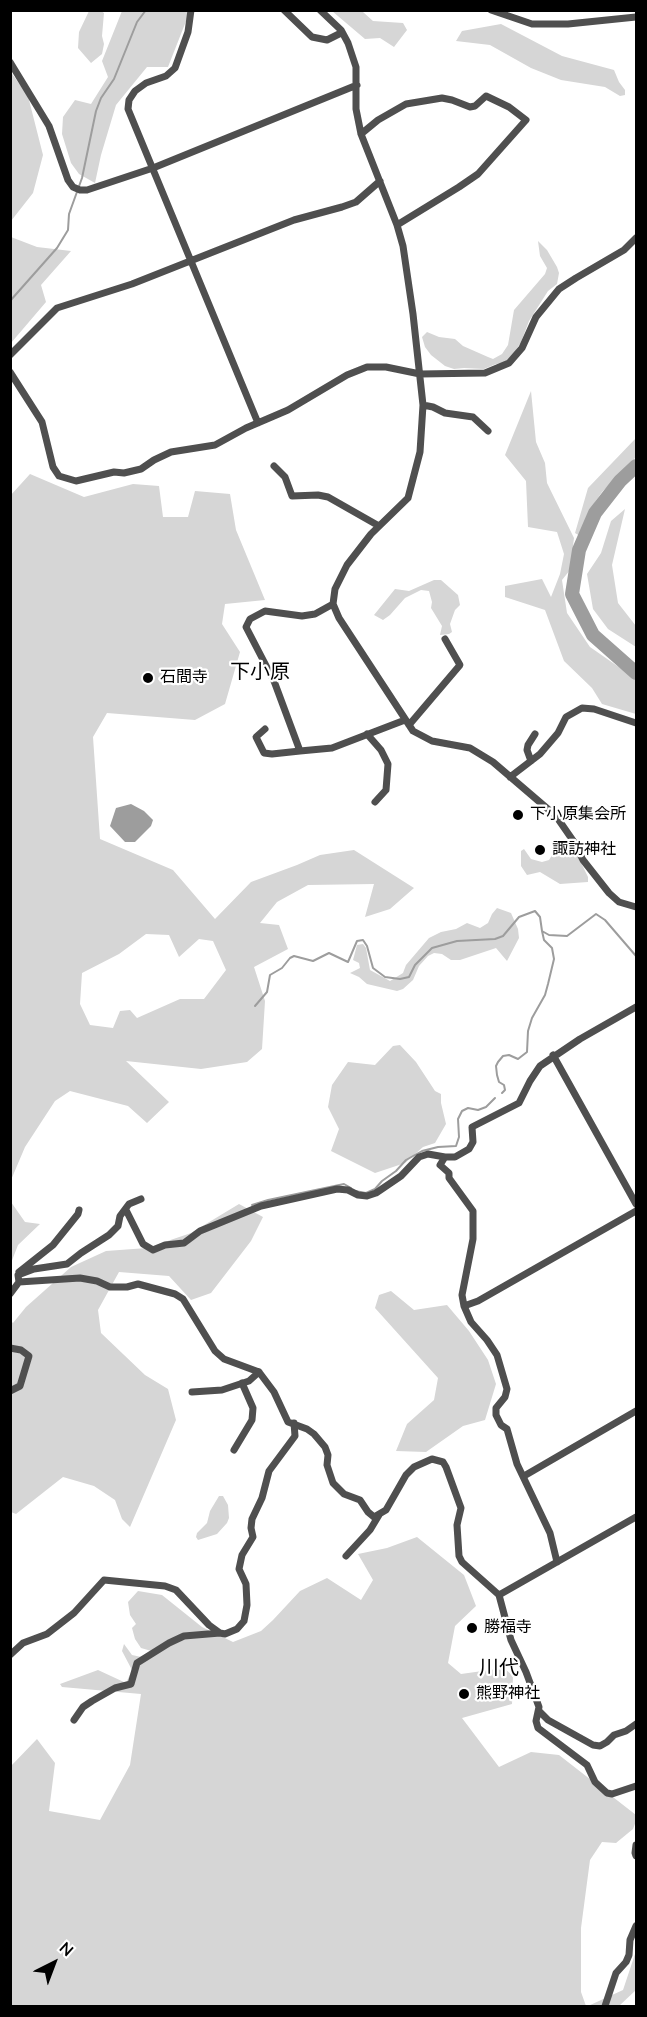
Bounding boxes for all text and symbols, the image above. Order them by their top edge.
district label: 下小原 [230,661,290,685]
place label: 石間寺 [160,668,208,688]
marker: 石間寺 [141,671,155,685]
place label: 下小原集会所 [530,805,626,825]
marker: 下小原集会所 [511,808,525,822]
place label: 諏訪神社 [552,840,616,860]
marker: 諏訪神社 [533,843,547,857]
place label: 勝福寺 [484,1618,532,1638]
marker: 勝福寺 [465,1621,479,1635]
district label: 川代 [479,1657,519,1681]
place label: 熊野神社 [476,1684,540,1704]
marker: 熊野神社 [457,1687,471,1701]
north arrow [24,1933,84,1993]
text: N [54,1937,78,1962]

